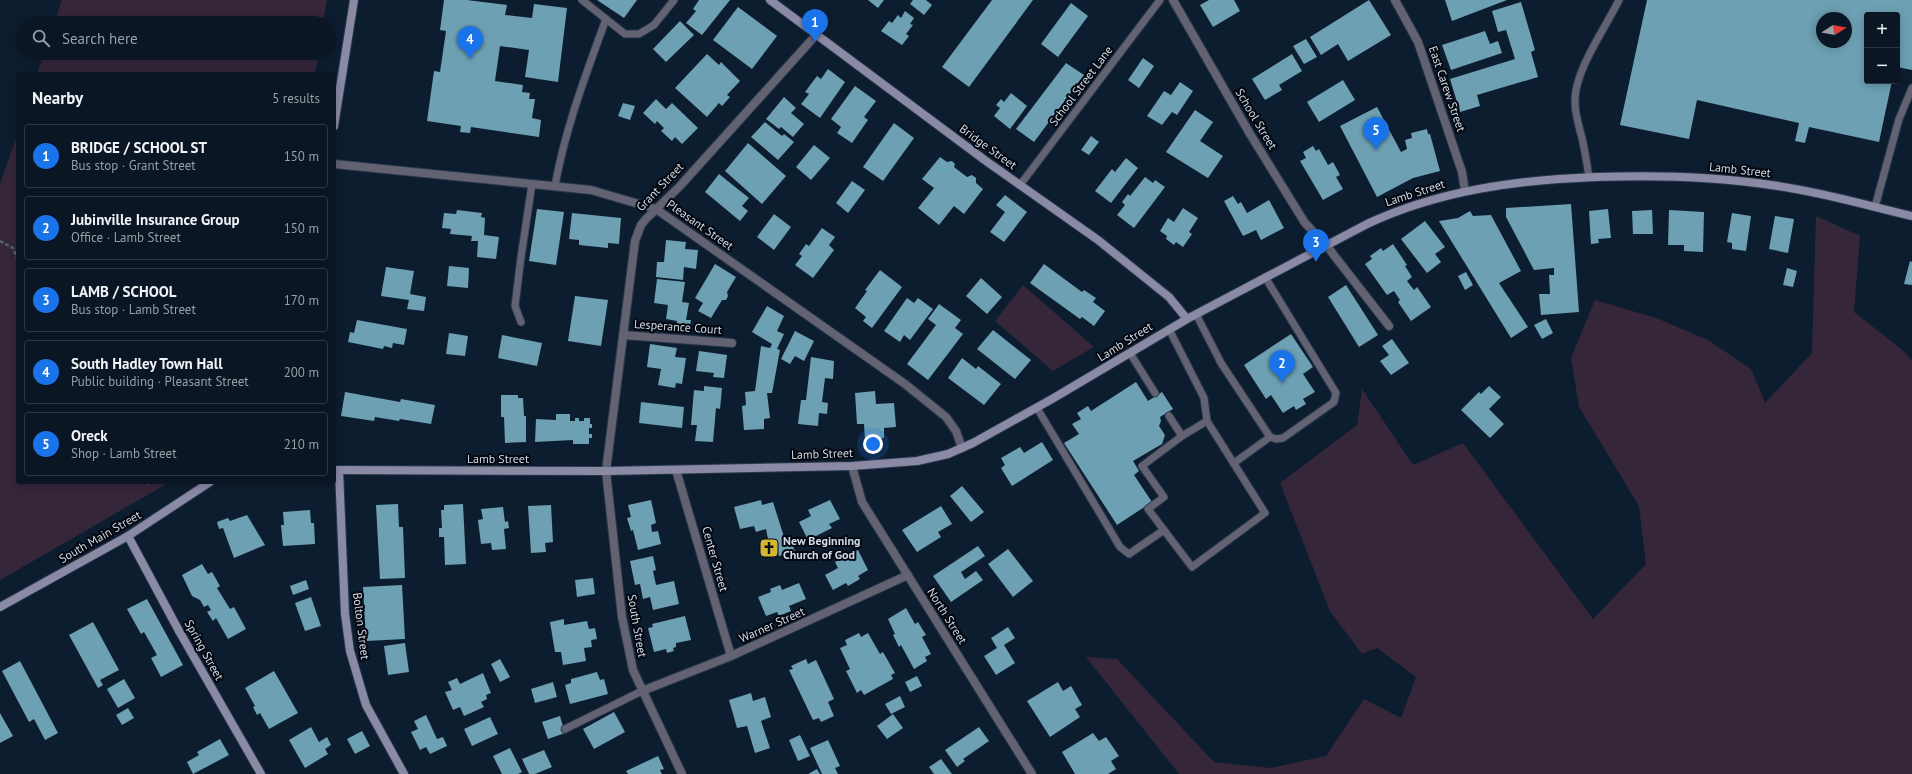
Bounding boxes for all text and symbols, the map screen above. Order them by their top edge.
pin: 1 [802,9,828,42]
north arrow [1816,12,1852,48]
map controls [1864,12,1900,84]
button: + [1864,12,1900,48]
search box [16,16,336,60]
pin: 4 [457,26,483,59]
icon: search [30,27,52,49]
text: Search here [62,29,138,48]
street label: School Street Lane [1046,43,1116,129]
street label: East Carew Street [1426,44,1469,134]
button: − [1864,48,1900,84]
street label: School Street [1232,85,1281,152]
text: Nearby [32,87,83,109]
text: 5 results [272,90,320,107]
pin: 5 [1363,117,1389,150]
street label: Bridge Street [957,121,1020,172]
text: BRIDGE / SCHOOL ST [71,138,207,157]
text: 1 [42,148,50,165]
text: 150 m [284,148,319,165]
text: Bus stop · Grant Street [71,157,196,174]
street label: Grant Street [633,159,687,214]
street label: Lamb Street [1708,159,1772,180]
street label: Lamb Street [1383,176,1447,209]
street label: Pleasant Street [664,196,736,253]
text: Jubinville Insurance Group [71,210,240,229]
text: 2 [42,220,50,237]
text: 150 m [284,220,319,237]
text: Office · Lamb Street [71,229,181,246]
pin: 3 [1303,229,1329,262]
text: LAMB / SCHOOL [71,282,176,301]
text: 3 [42,292,50,309]
text: 170 m [284,292,319,309]
text: Bus stop · Lamb Street [71,301,196,318]
street label: Lesperance Court [634,316,723,337]
street label: Lamb Street [1094,319,1155,364]
pin: 2 [1269,350,1295,383]
text: South Hadley Town Hall [71,354,223,373]
text: 4 [42,364,50,381]
text: 200 m [284,364,319,381]
text: Public building · Pleasant Street [71,373,249,390]
text: Oreck [71,426,108,445]
your location [863,434,883,454]
text: 5 [42,436,50,453]
text: 210 m [284,436,319,453]
text: Shop · Lamb Street [71,445,177,462]
street label: Lamb Street [791,445,853,462]
street label: Lamb Street [467,451,529,466]
street label: South Main Street [56,507,143,566]
street label: Center Street [699,525,732,593]
place label: New Beginning Church of God [783,533,860,562]
church icon: New Beginning Church of God [758,537,780,559]
street label: North Street [924,585,971,647]
street label: Bolton Street [350,591,373,660]
street label: South Street [625,593,650,659]
street label: Warner Street [737,603,807,646]
street label: Spring Street [182,617,227,683]

